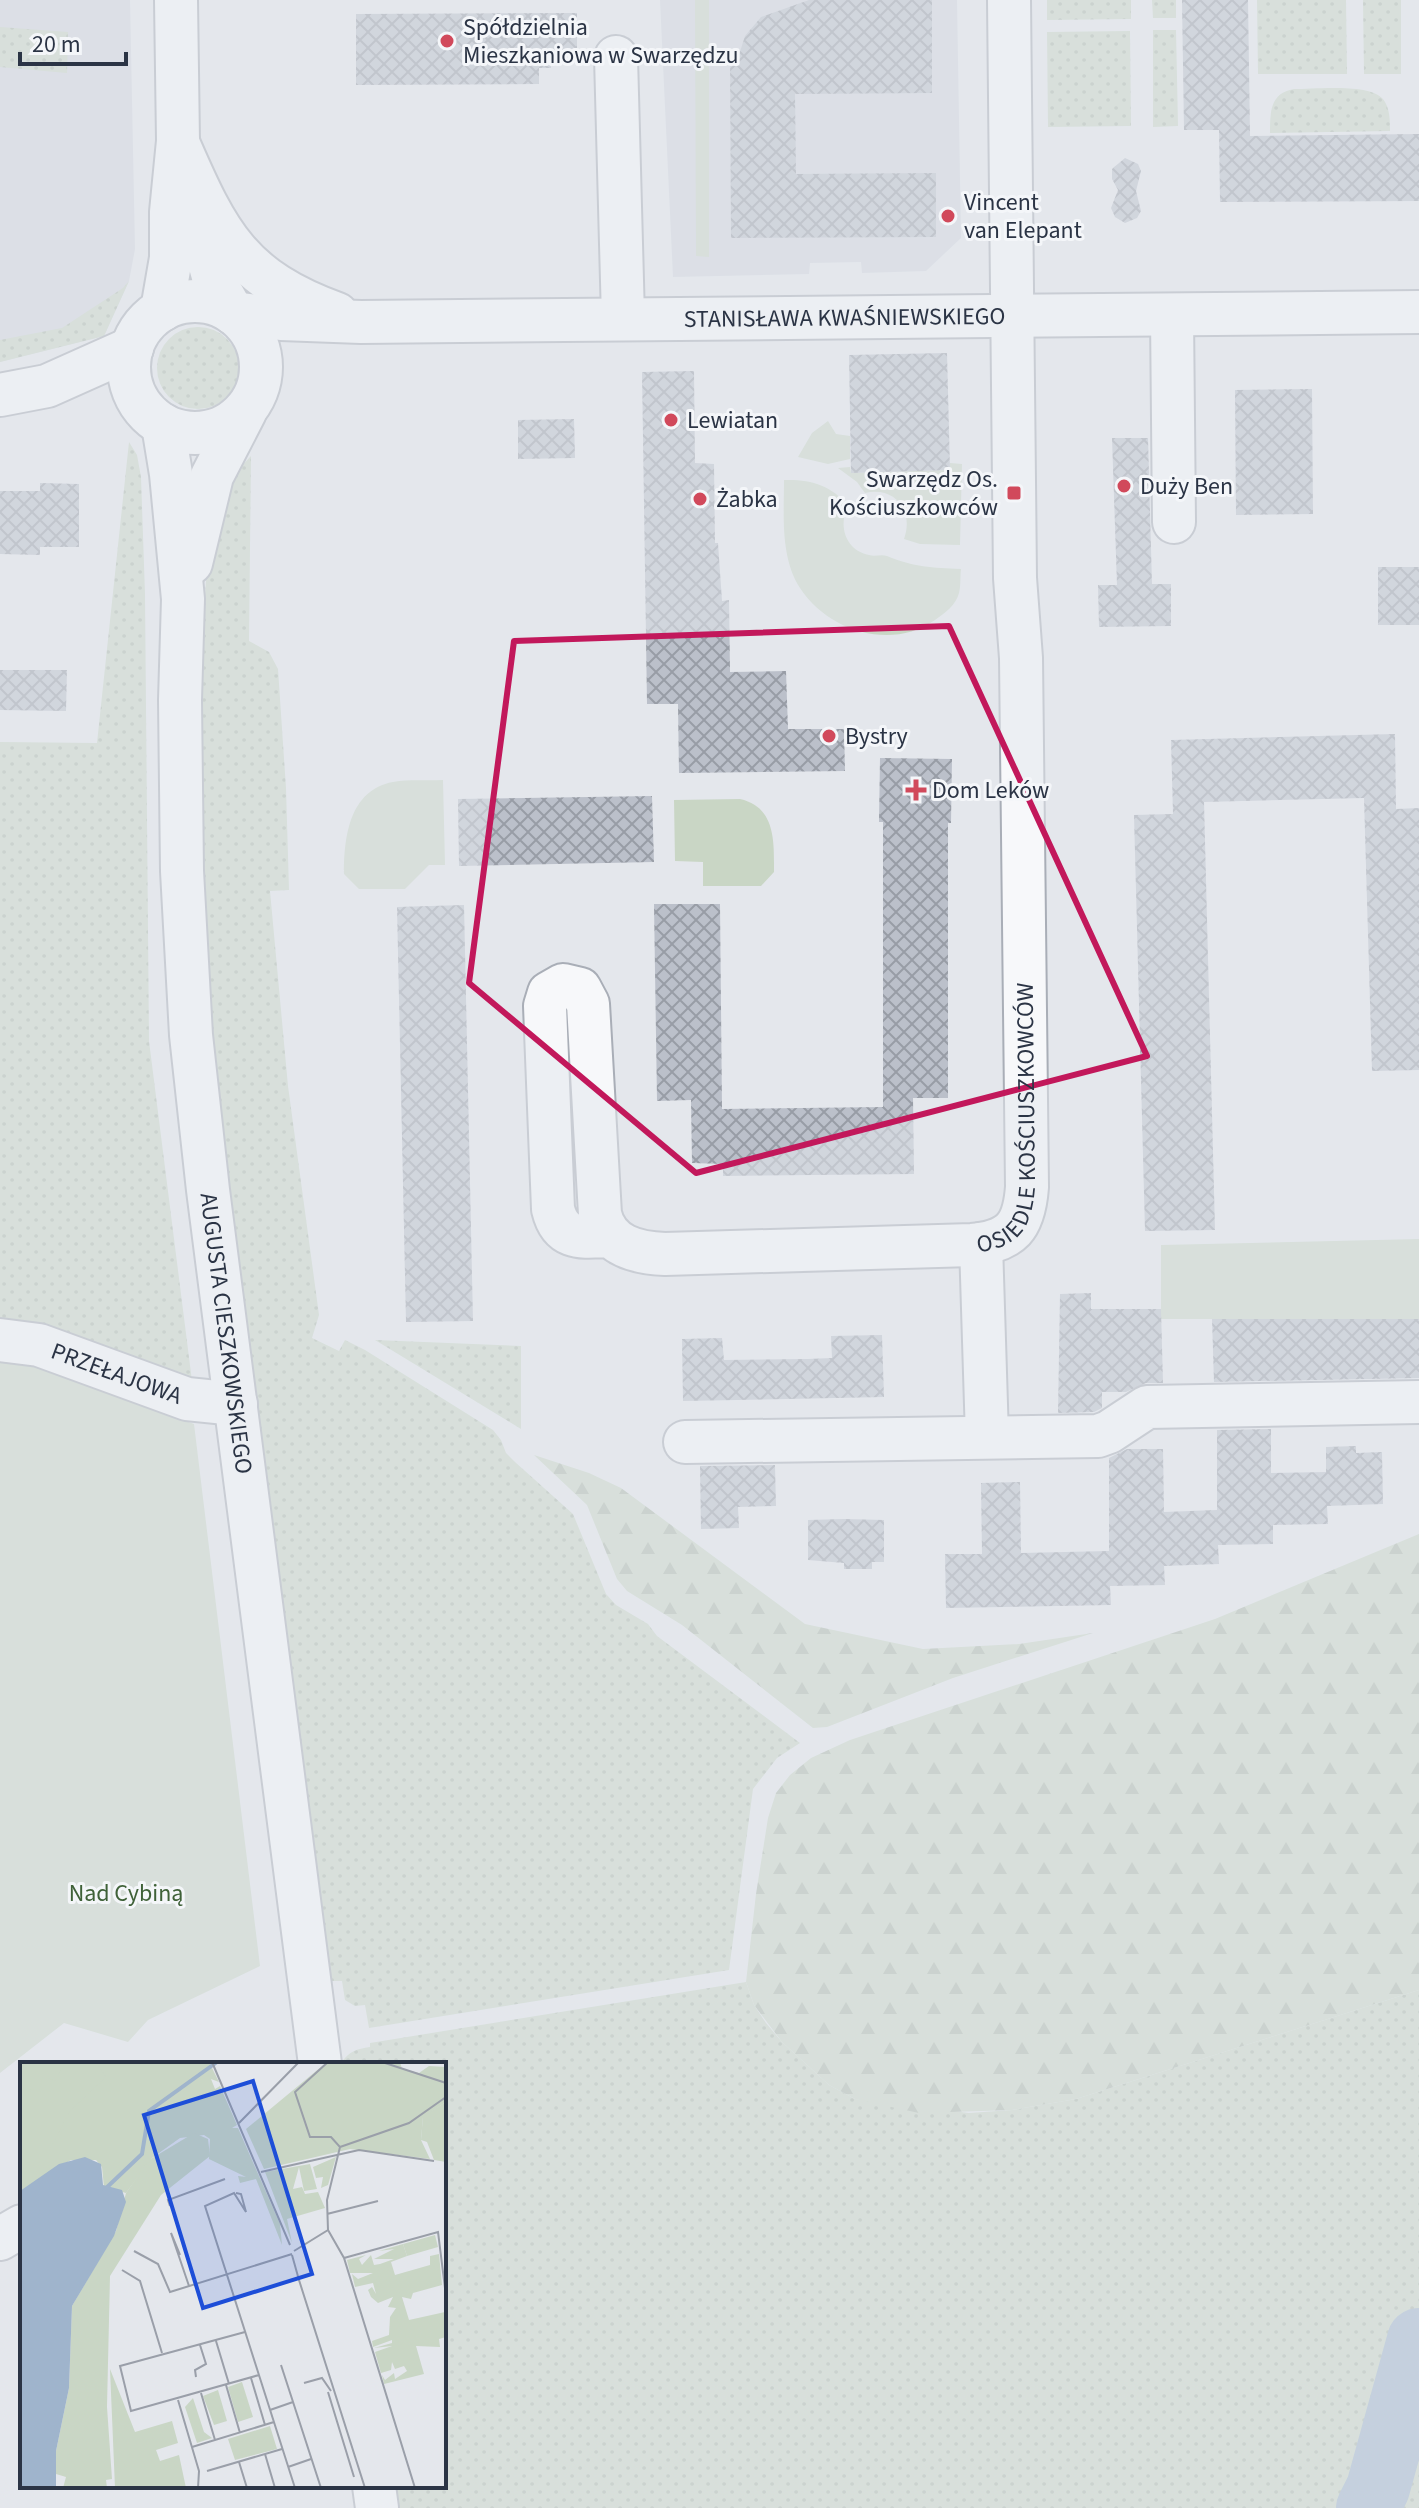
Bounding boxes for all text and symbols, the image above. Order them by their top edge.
place label: Spółdzielnia Mieszkaniowa w Swarzędzu [463,10,739,73]
scale bar [20,16,126,66]
text: 20 m [32,27,81,62]
marker: Spółdzielnia Mieszkaniowa w Swarzędzu [438,32,456,50]
place label: Vincent van Elepant [964,185,1082,248]
marker: Vincent van Elepant [939,207,957,225]
street label: STANISŁAWA KWAŚNIEWSKIEGO [683,299,1006,337]
place label: Lewiatan [687,403,778,438]
marker: Lewiatan [662,411,680,429]
place label: Swarzędz Os. Kościuszkowców [829,462,998,525]
place label: Duży Ben [1140,469,1233,504]
marker: Duży Ben [1115,477,1133,495]
place label: Żabka [716,482,778,517]
marker: Swarzędz Os. Kościuszkowców [1005,484,1023,502]
marker: Żabka [691,490,709,508]
place label: Bystry [845,719,908,754]
marker: Bystry [820,727,838,745]
place label: Dom Leków [932,773,1049,808]
marker: Dom Leków [907,781,925,799]
street label: OSIEDLE KOŚCIUSZKOWCÓW [973,982,1045,1262]
street label: AUGUSTA CIESZKOWSKIEGO [191,1191,261,1476]
street label: PRZEŁAJOWA [46,1334,187,1414]
park label: Nad Cybiną [69,1876,183,1911]
inset map [20,2062,446,2488]

